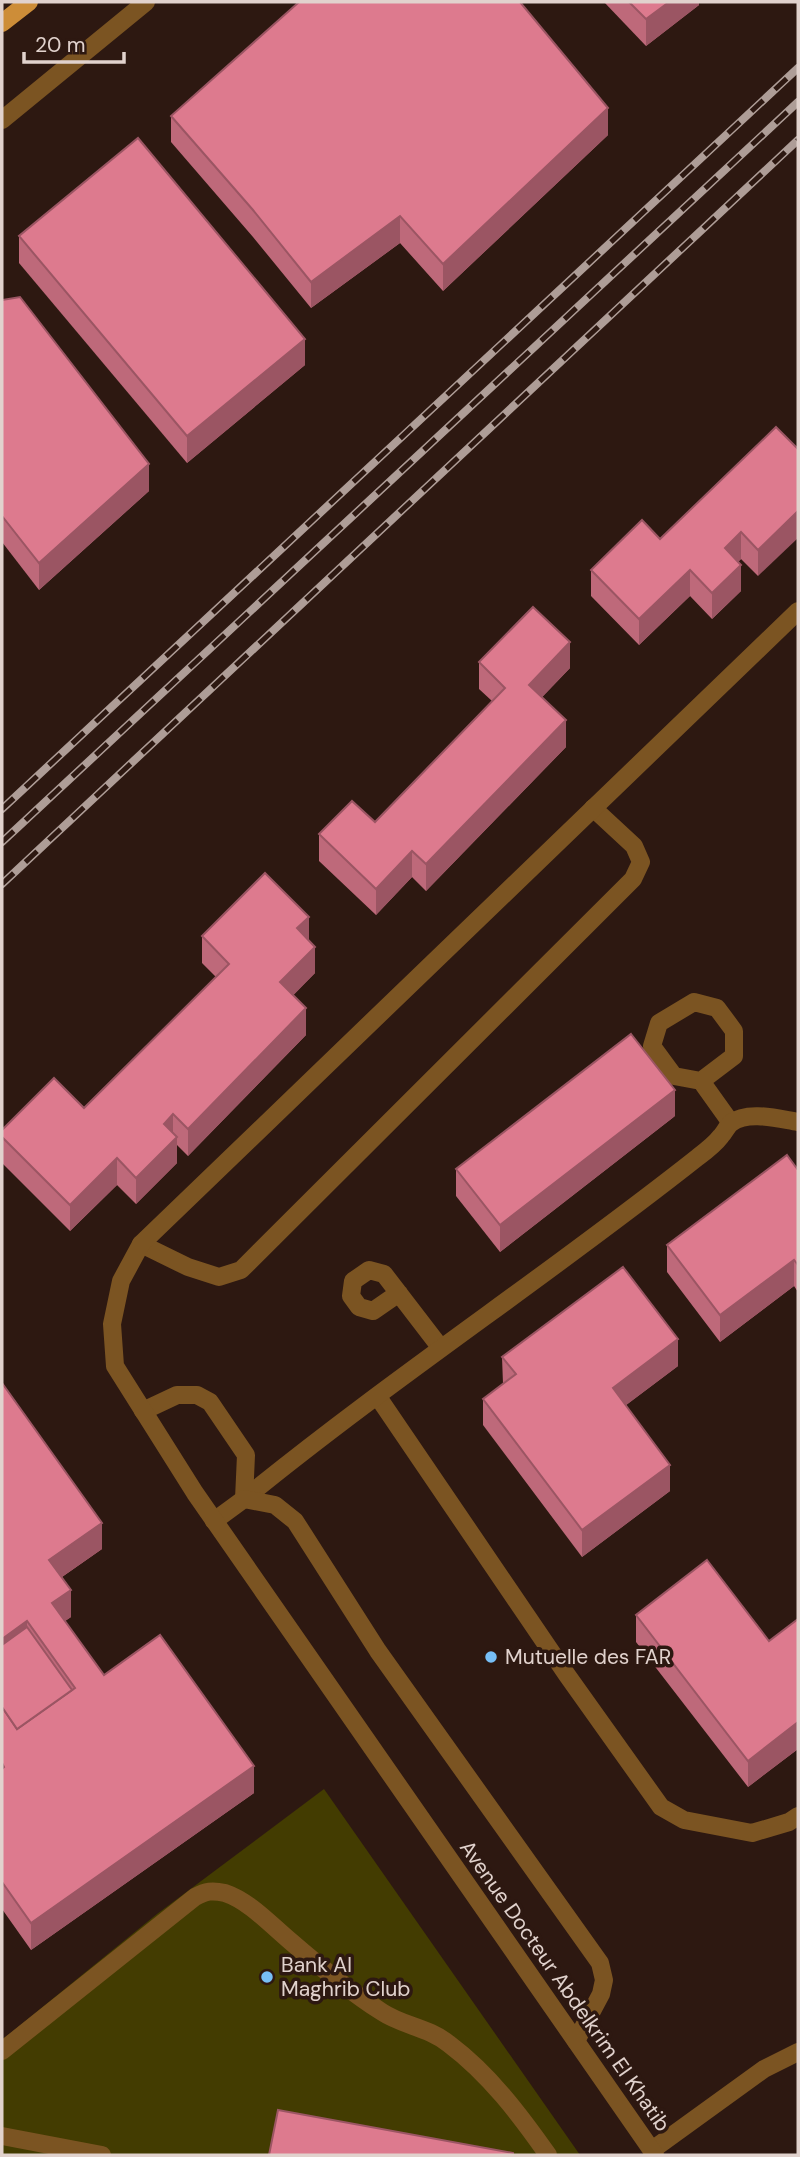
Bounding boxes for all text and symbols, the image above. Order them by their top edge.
scale bar [24,21,124,65]
text: 20 m [35,31,86,59]
place label: Mutuelle des FAR [505,1643,671,1671]
marker: Mutuelle des FAR [483,1649,499,1665]
street label: Avenue Docteur Abdelkrim El Khatib [453,1835,677,2137]
place label: Bank Al Maghrib Club [281,1951,410,2003]
marker: Bank Al Maghrib Club [259,1969,275,1985]

